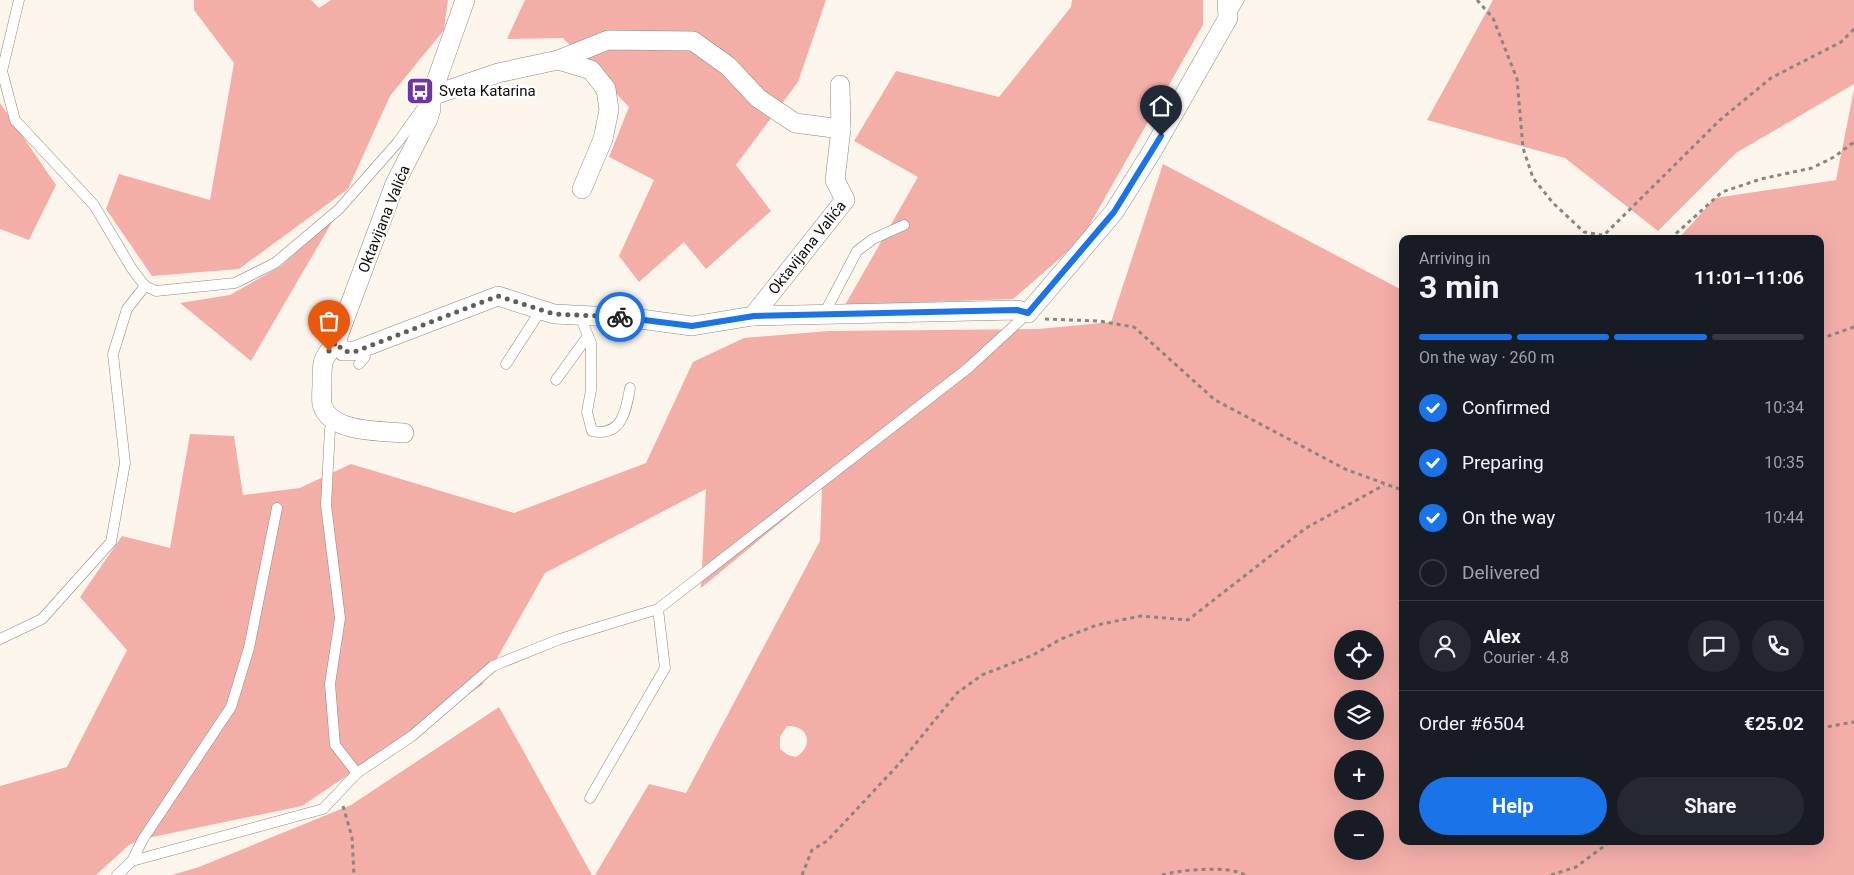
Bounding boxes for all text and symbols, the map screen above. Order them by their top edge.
bus stop icon: Sveta Katarina [405,76,435,106]
place label: Sveta Katarina [439,82,536,100]
pin [1140,85,1182,136]
icon: home [1147,92,1175,120]
street label: Oktavijana Valića [354,163,414,275]
street label: Oktavijana Valića [765,197,850,298]
text: Arriving in [1419,249,1490,268]
text: 11:01–11:06 [1694,266,1804,289]
text: 3 min [1419,268,1499,306]
courier [595,292,645,342]
pin [308,300,350,351]
icon: bike [606,303,634,331]
icon: bag [315,307,343,335]
text: On the way · 260 m [1419,348,1555,367]
icon: check [1419,394,1447,422]
text: Confirmed [1462,396,1550,419]
text: 10:34 [1764,398,1804,417]
icon: check [1419,449,1447,477]
text: Preparing [1462,451,1544,474]
text: 10:35 [1764,453,1804,472]
icon: check [1419,504,1447,532]
text: On the way [1462,506,1555,529]
text: 10:44 [1764,508,1804,527]
text: Delivered [1462,561,1540,584]
button: person [1419,620,1471,672]
button: chat [1688,620,1740,672]
button: phone [1752,620,1804,672]
text: Alex [1483,625,1521,648]
map controls [1334,630,1384,860]
button: locate [1334,630,1384,680]
text: Courier · 4.8 [1483,648,1569,667]
button: layers [1334,690,1384,740]
text: Order #6504 [1419,712,1525,735]
text: €25.02 [1744,712,1804,735]
button: + [1334,750,1384,800]
button: Help [1419,777,1607,835]
button: Share [1617,777,1804,835]
button: − [1334,810,1384,860]

